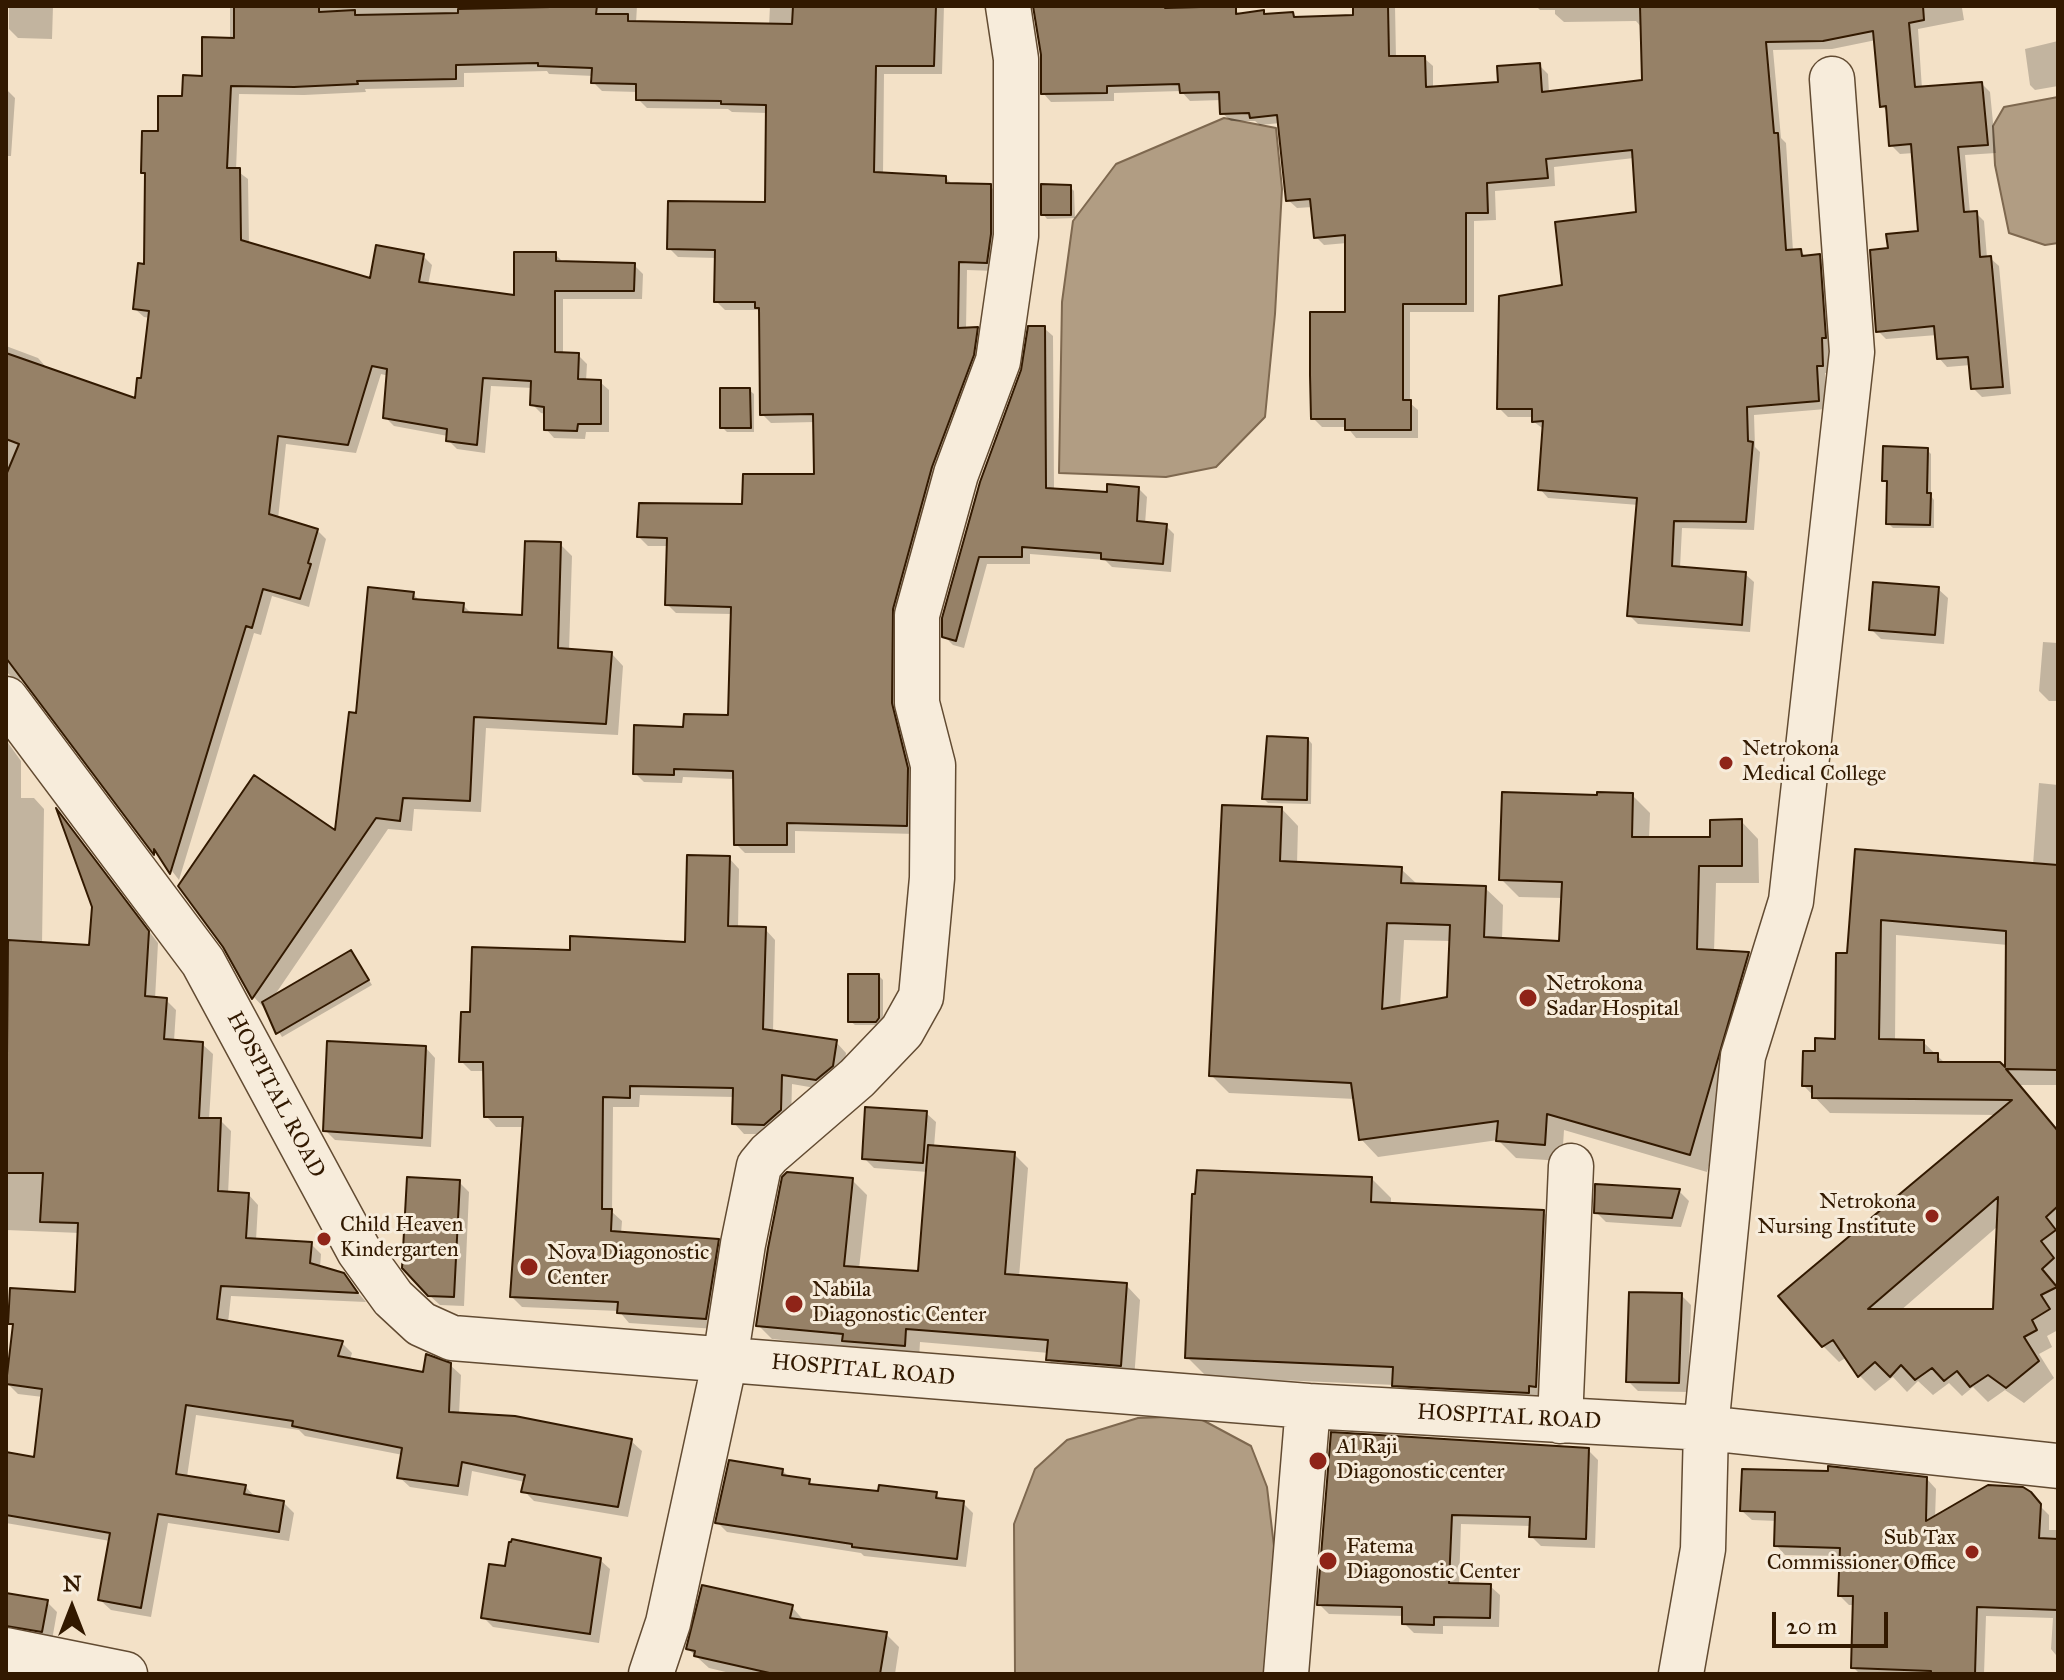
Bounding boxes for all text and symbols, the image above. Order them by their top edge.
place label: Netrokona Medical College [1742,737,1886,788]
marker: Netrokona Medical College [1717,754,1735,772]
place label: Netrokona Sadar Hospital [1546,972,1679,1024]
marker: Netrokona Sadar Hospital [1517,987,1539,1009]
street label: HOSPITAL ROAD [220,1007,330,1183]
place label: Netrokona Nursing Institute [1757,1190,1916,1242]
marker: Netrokona Nursing Institute [1923,1207,1941,1225]
place label: Child Heaven Kindergarten [340,1213,463,1264]
marker: Child Heaven Kindergarten [315,1230,333,1248]
place label: Nova Diagonostic Center [547,1241,709,1292]
marker: Nova Diagonostic Center [518,1256,540,1278]
place label: Nabila Diagonostic Center [812,1278,986,1330]
marker: Nabila Diagonostic Center [783,1293,805,1315]
street label: HOSPITAL ROAD [770,1350,956,1392]
street label: HOSPITAL ROAD [1416,1400,1602,1436]
place label: Al Raji Diagonostic center [1336,1435,1505,1486]
marker: Al Raji Diagonostic center [1307,1450,1329,1472]
place label: Sub Tax Commissioner Office [1767,1526,1956,1578]
place label: Fatema Diagonostic Center [1346,1535,1520,1586]
marker: Sub Tax Commissioner Office [1963,1543,1981,1561]
marker: Fatema Diagonostic Center [1317,1550,1339,1572]
north arrow [32,1568,112,1648]
text: N [63,1570,81,1597]
scale bar [1776,1596,1892,1646]
text: 20 m [1786,1611,1837,1641]

